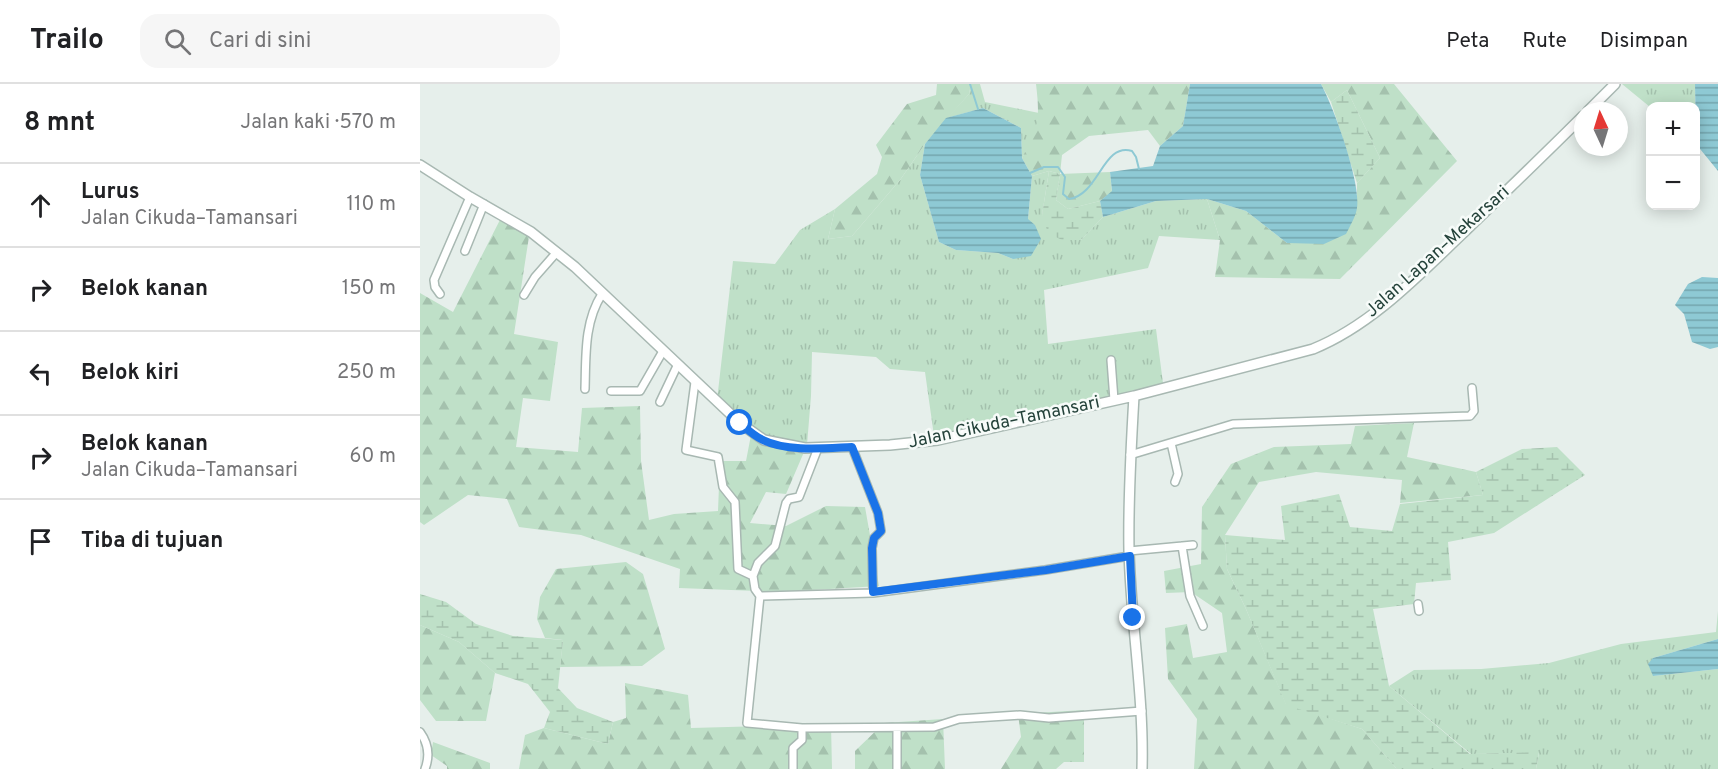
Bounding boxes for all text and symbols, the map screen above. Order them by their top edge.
search box [140,14,560,68]
text: Trailo [30,23,104,59]
icon: search [161,25,194,58]
text: Cari di sini [209,28,311,55]
text: Peta [1446,28,1489,55]
text: Rute [1522,28,1567,55]
text: Disimpan [1600,28,1688,55]
north arrow [1574,102,1628,156]
map controls [1646,102,1700,210]
button: + [1646,102,1700,156]
text: 8 mnt [24,107,95,140]
text: Jalan kaki · 570 m [240,110,396,136]
button: − [1646,156,1700,210]
text: Lurus [81,179,140,206]
street label: Jalan Lapan–Mekarsari [1361,181,1515,323]
icon: ahead [24,189,57,222]
text: 110 m [347,192,396,218]
text: Jalan Cikuda–Tamansari [81,206,298,232]
icon: right [24,273,57,306]
text: Belok kanan [81,276,208,303]
text: 150 m [342,276,396,302]
icon: left [24,357,57,390]
text: Belok kiri [81,360,179,387]
text: 250 m [337,360,396,386]
street label: Jalan Cikuda–Tamansari [906,391,1102,455]
route start [726,409,752,435]
text: Belok kanan [81,431,208,458]
icon: right [24,441,57,474]
text: 60 m [350,444,396,470]
text: Jalan Cikuda–Tamansari [81,458,298,484]
icon: arrive [24,525,57,558]
text: Tiba di tujuan [81,528,223,555]
route end [1119,604,1145,630]

